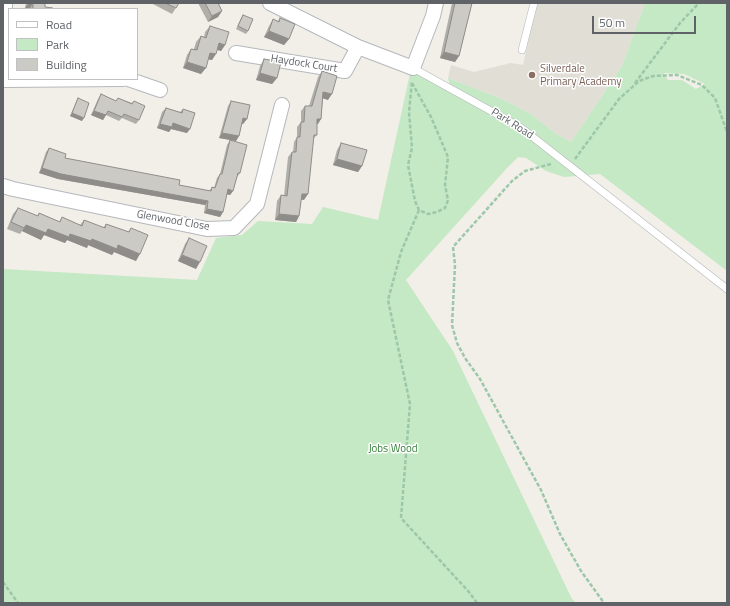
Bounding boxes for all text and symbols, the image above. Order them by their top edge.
legend [8,8,138,80]
scale bar [594,8,698,34]
text: 50 m [599,13,625,32]
text: Road [46,15,72,34]
text: Park [46,35,69,54]
street label: Haydock Court [270,52,338,76]
text: Building [46,55,87,74]
place label: Silverdale Primary Academy [540,62,622,88]
marker: Silverdale Primary Academy [527,70,537,80]
street label: Park Road [488,106,536,142]
street label: Glenwood Close [135,208,211,234]
park label: Jobs Wood [368,442,418,456]

